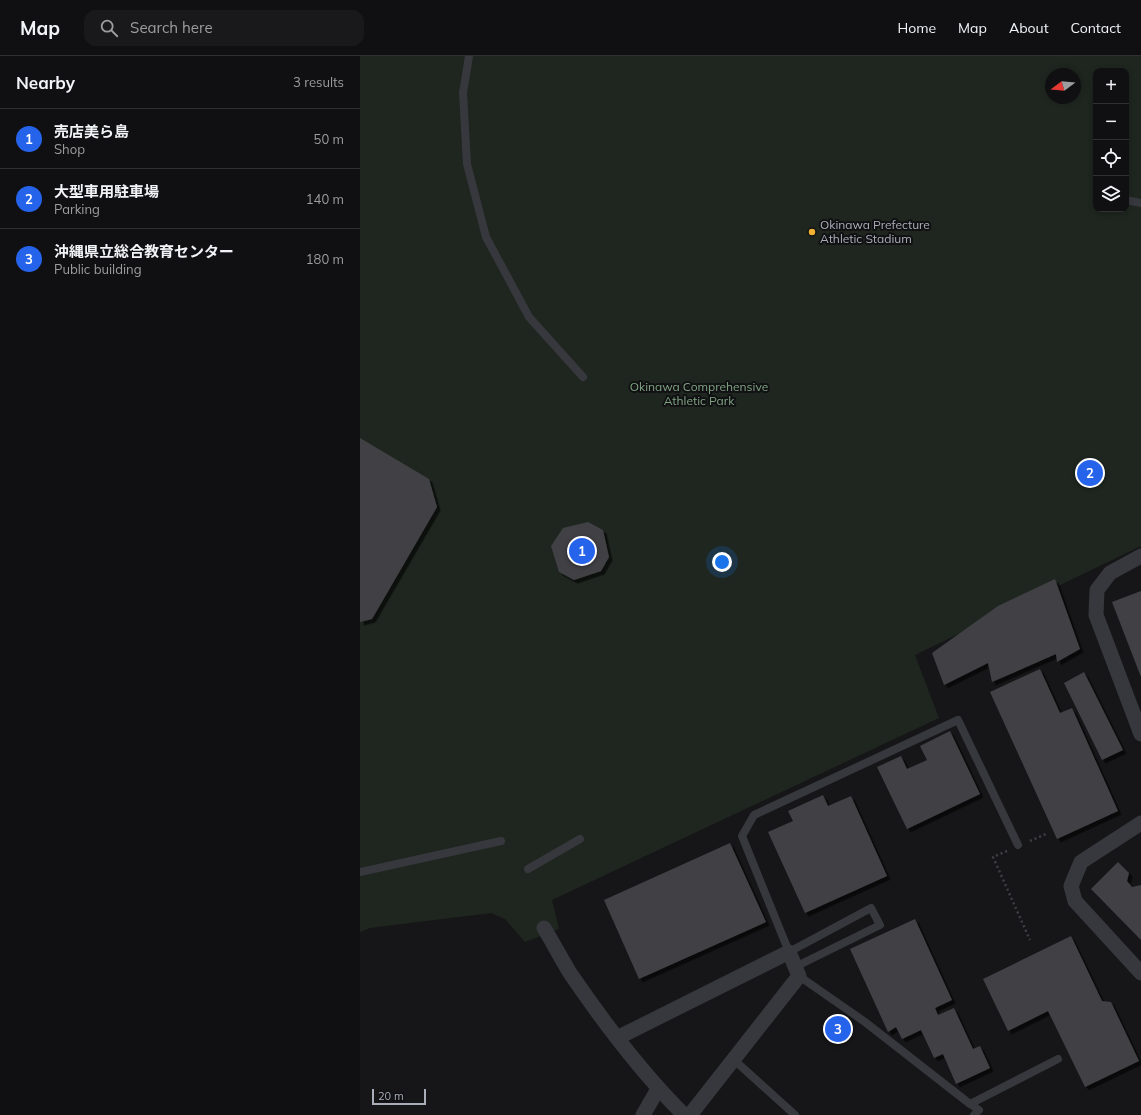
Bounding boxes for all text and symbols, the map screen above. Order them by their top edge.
search box [84,10,364,46]
text: Map [20,16,60,40]
icon: search [98,17,120,39]
text: Search here [130,18,213,37]
text: Home [897,19,936,37]
text: Map [958,19,987,37]
text: About [1009,19,1049,37]
text: Contact [1071,19,1121,37]
north arrow [1045,68,1081,104]
map controls [1093,68,1129,212]
button: + [1093,68,1129,104]
text: Nearby [16,72,75,93]
text: 3 results [293,74,344,90]
button: − [1093,104,1129,140]
text: 売店美ら島 [54,122,129,141]
text: 1 [25,131,33,147]
text: 50 m [314,131,344,147]
button: locate [1093,140,1129,176]
text: Shop [54,141,85,157]
button: layers [1093,176,1129,212]
text: 大型車用駐車場 [54,182,159,201]
text: 2 [25,191,33,207]
text: 140 m [306,191,344,207]
text: Parking [54,201,100,217]
place label: Okinawa Prefecture Athletic Stadium [820,217,930,246]
marker: Okinawa Prefecture Athletic Stadium [807,227,817,237]
text: 沖縄県立総合教育センター [54,242,234,261]
text: 3 [25,251,33,267]
text: 180 m [306,251,344,267]
text: Public building [54,261,142,277]
park label: Okinawa Comprehensive Athletic Park [630,379,768,408]
pin: 2 [1077,458,1103,488]
pin: 1 [569,536,595,566]
your location [712,552,732,572]
pin: 3 [825,1014,851,1044]
scale bar [372,1087,426,1106]
text: 20 m [378,1089,404,1103]

